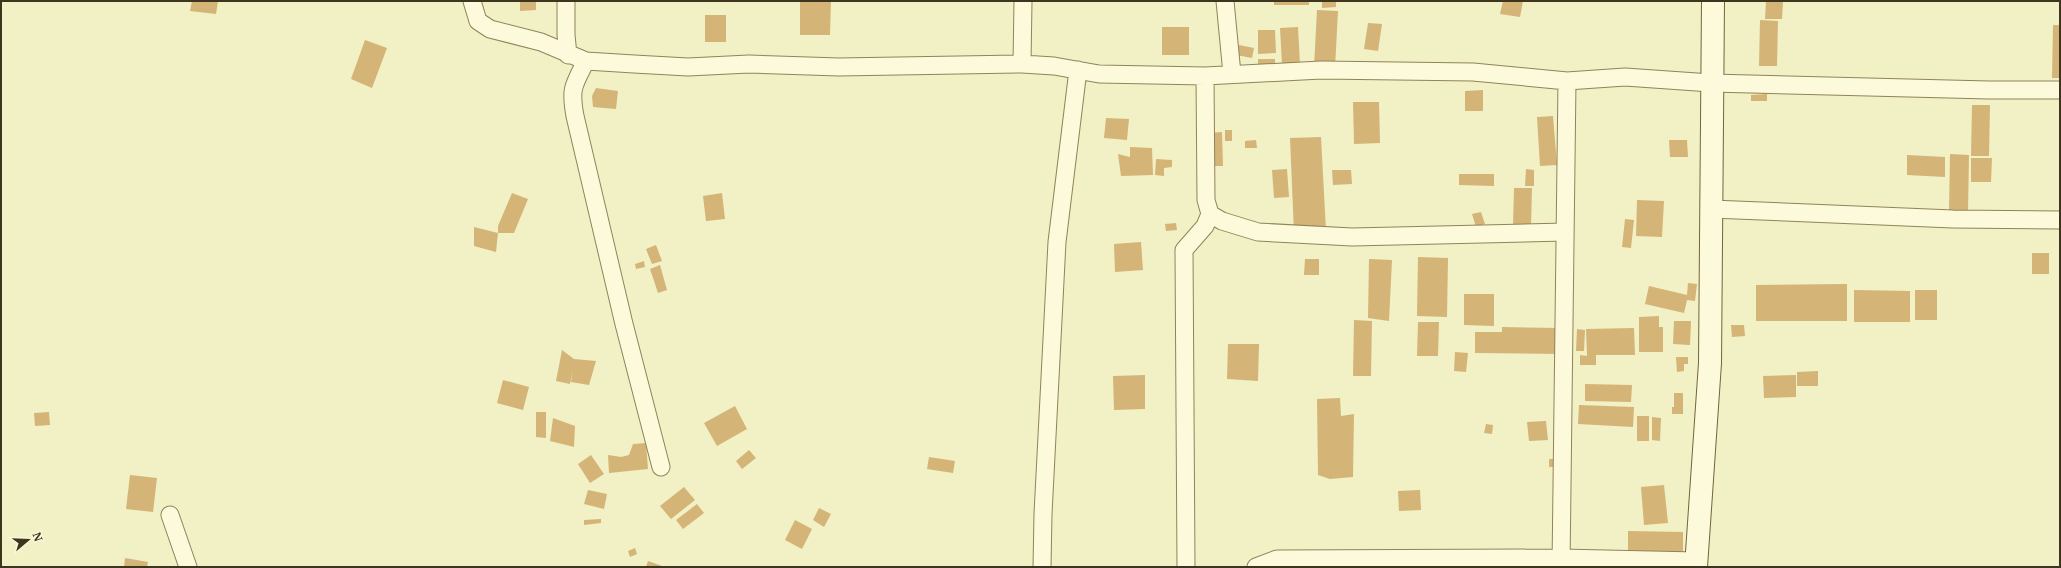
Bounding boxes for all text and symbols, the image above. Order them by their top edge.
north arrow [8,520,48,560]
text: N [29,530,46,543]

